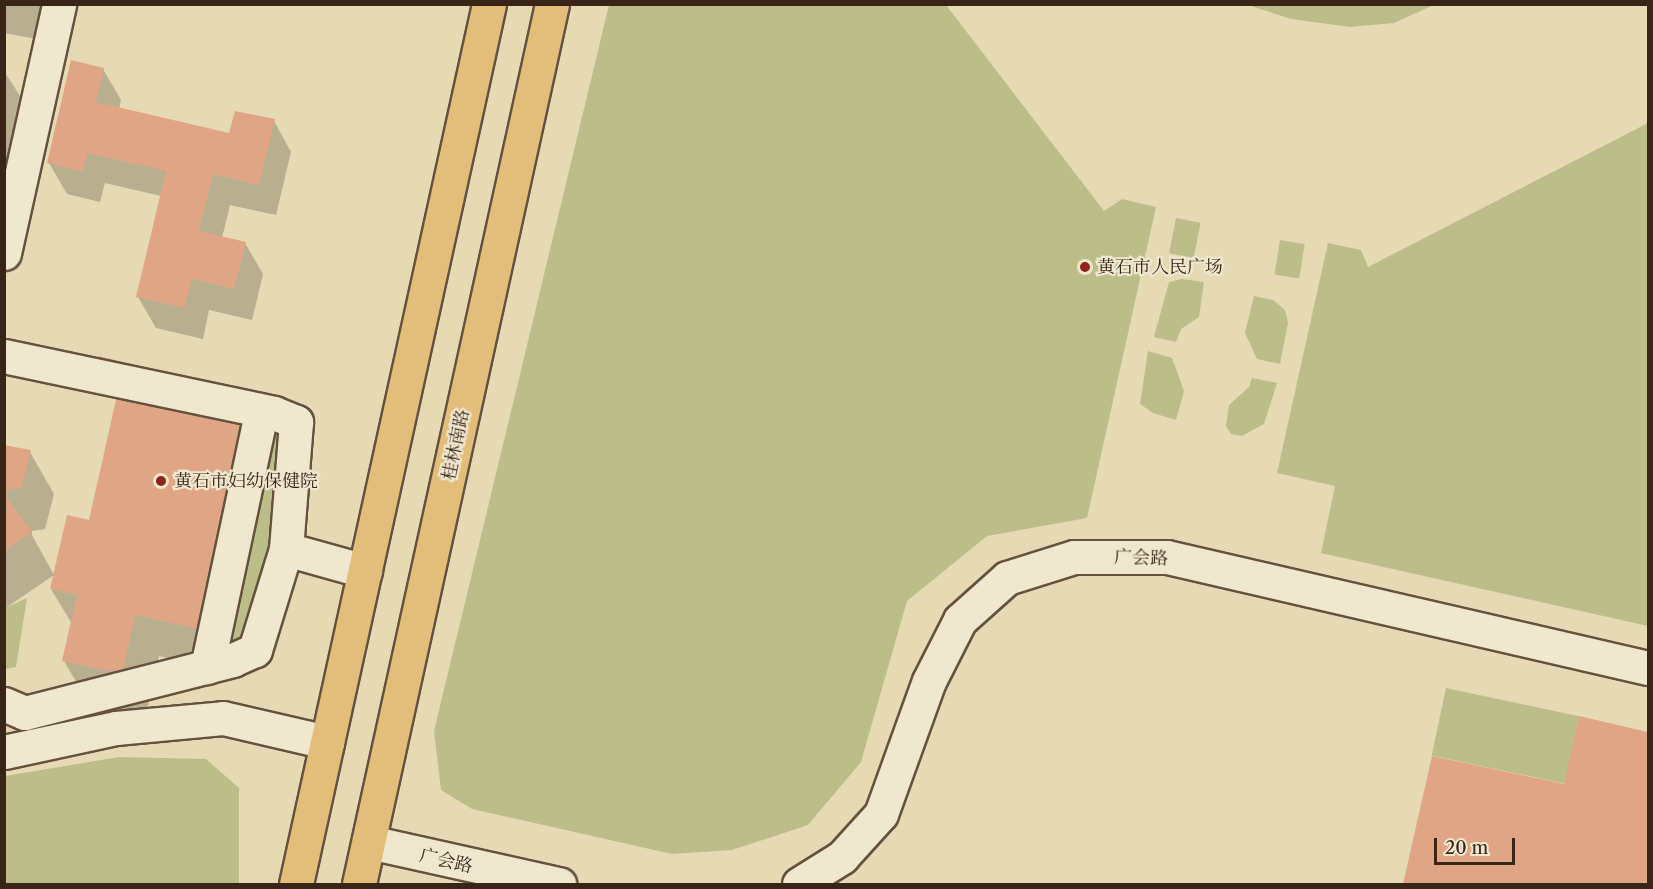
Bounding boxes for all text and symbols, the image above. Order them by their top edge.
place label: 黄石市人民广场 [1097,256,1223,278]
marker: 黄石市人民广场 [1078,260,1092,274]
street label: 桂林南路 [438,408,474,482]
place label: 黄石市妇幼保健院 [174,470,318,492]
marker: 黄石市妇幼保健院 [152,472,170,490]
street label: 广会路 [1114,546,1168,570]
scale bar [1437,826,1518,864]
text: 20 m [1445,837,1488,859]
street label: 广会路 [417,844,475,878]

